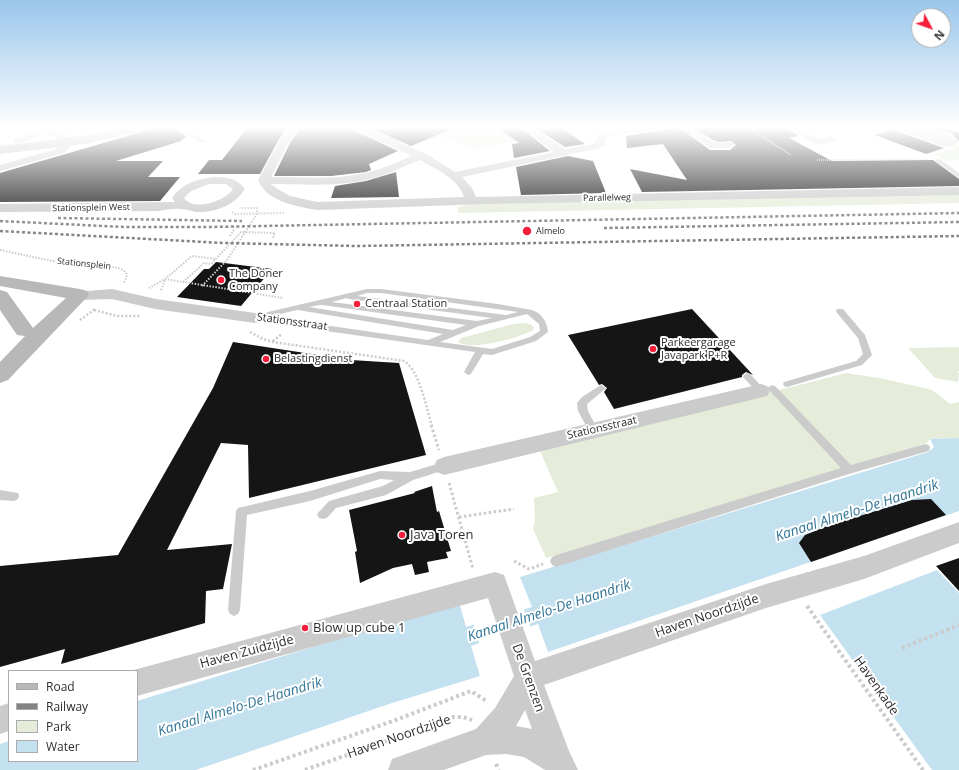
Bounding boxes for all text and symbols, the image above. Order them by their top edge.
north arrow [911,8,951,48]
text: N [931,27,948,44]
street label: Parallelweg [583,192,631,204]
street label: Stationsplein West [52,202,130,214]
marker: Almelo [521,225,533,237]
place label: Almelo [536,226,565,236]
street label: Stationsplein [56,256,112,272]
place label: The Döner Company [229,267,283,293]
marker: The Döner Company [216,275,226,285]
place label: Centraal Station [365,297,447,311]
marker: Centraal Station [352,299,362,309]
street label: Stationsstraat [256,311,328,333]
place label: Parkeergarage Javapark P+R [661,336,736,362]
marker: Parkeergarage Javapark P+R [648,344,658,354]
place label: Belastingdienst [274,352,352,366]
marker: Belastingdienst [261,354,271,364]
street label: Stationsstraat [566,414,638,442]
water label: Kanaal Almelo-De Haandrik [773,477,941,545]
place label: Java Toren [410,527,473,543]
marker: Java Toren [397,530,407,540]
water label: Kanaal Almelo-De Haandrik [465,577,633,645]
street label: Haven Noordzijde [653,591,761,641]
place label: Blow up cube 1 [313,620,406,636]
marker: Blow up cube 1 [300,623,310,633]
street label: Haven Zuidzijde [198,632,296,672]
street label: De Grenzen [508,642,548,714]
street label: Havenkade [850,654,902,718]
legend [8,670,138,762]
water label: Kanaal Almelo-De Haandrik [156,674,324,740]
text: Road [46,678,75,695]
text: Railway [46,698,88,715]
street label: Haven Noordzijde [345,712,453,762]
text: Park [46,718,71,735]
text: Water [46,738,80,755]

